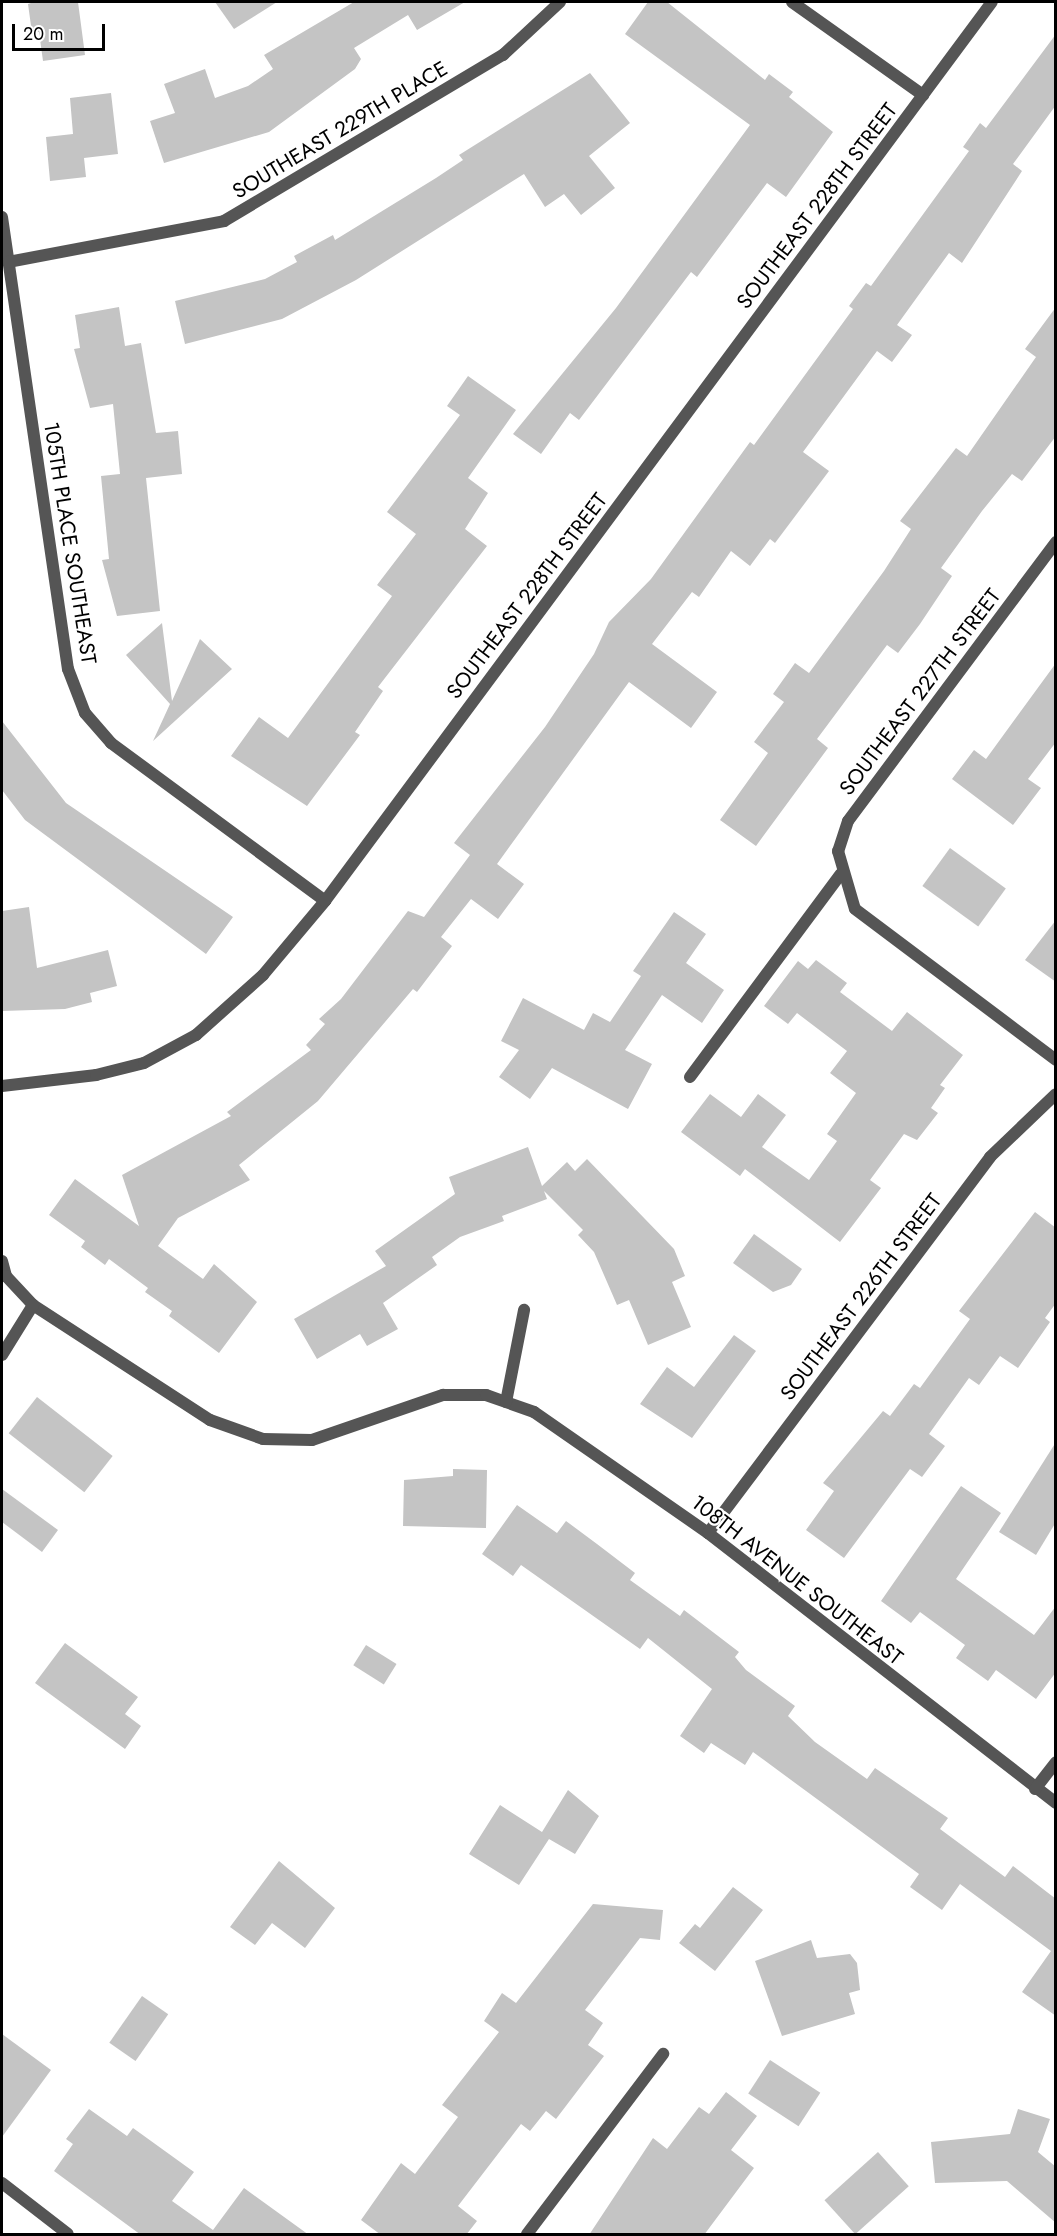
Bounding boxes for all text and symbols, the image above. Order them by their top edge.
scale bar [15,12,108,50]
text: 20 m [23,21,63,47]
street label: SOUTHEAST 229TH PLACE [228,56,452,204]
street label: SOUTHEAST 228TH STREET [731,98,903,314]
street label: 105TH PLACE SOUTHEAST [38,420,102,666]
street label: SOUTHEAST 228TH STREET [441,488,613,704]
street label: SOUTHEAST 227TH STREET [834,584,1006,800]
street label: SOUTHEAST 226TH STREET [775,1189,947,1405]
street label: 108TH AVENUE SOUTHEAST [686,1490,908,1670]

